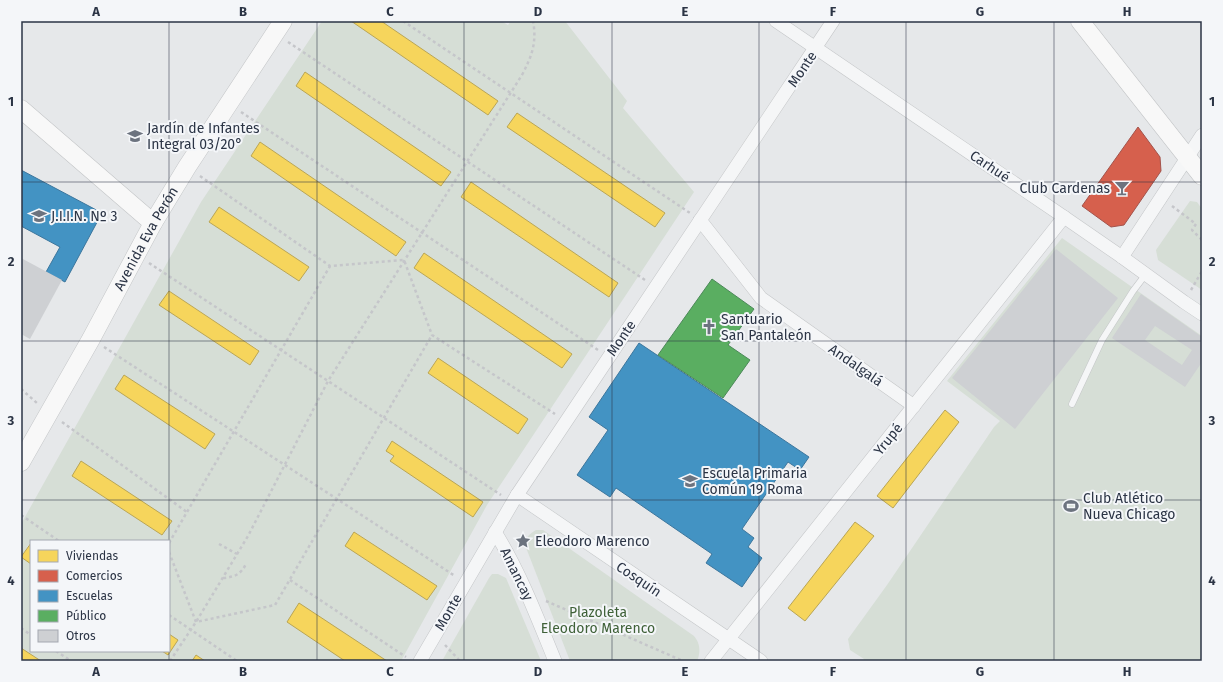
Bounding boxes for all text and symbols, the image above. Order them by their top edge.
text: A [91,4,100,19]
text: B [239,4,247,19]
text: C [386,4,394,19]
text: D [534,4,543,19]
text: E [682,4,689,19]
text: F [830,4,837,19]
text: G [976,4,984,19]
text: H [1123,4,1131,19]
street label: Monte [784,48,821,91]
text: 1 [8,94,14,109]
text: 1 [1209,94,1215,109]
place label: Jardín de Infantes Integral 03/20° [147,120,260,153]
school or university icon: Jardín de Infantes Integral 03/20° [126,127,144,145]
street label: Carhué [966,147,1013,186]
bar icon: Club Cardenas [1113,179,1131,197]
place label: Club Cardenas [1020,180,1110,197]
street label: Avenida Eva Perón [110,184,182,294]
school or university icon: J.I.I.N. Nº 3 [30,207,48,225]
place label: J.I.I.N. Nº 3 [51,208,118,225]
text: 2 [8,254,15,269]
text: 2 [1209,254,1216,269]
place label: Santuario San Pantaleón [721,311,812,344]
street label: Monte [603,317,640,360]
church icon: Santuario San Pantaleón [700,318,718,336]
street label: Andalgalá [825,341,886,390]
text: 3 [7,413,15,428]
text: 3 [1208,413,1216,428]
street label: Yrupé [870,420,906,459]
place label: Escuela Primaria Común 19 Roma [702,465,807,498]
school or university icon: Escuela Primaria Común 19 Roma [681,472,699,490]
place label: Club Atlético Nueva Chicago [1083,490,1175,523]
sports icon: Club Atlético Nueva Chicago [1062,497,1080,515]
place icon: Eleodoro Marenco [514,532,532,550]
place label: Eleodoro Marenco [535,533,650,550]
legend [30,540,170,652]
street label: Amancay [496,545,537,604]
text: Viviendas [66,549,119,563]
street label: Cosquín [613,558,665,601]
text: Comercios [66,569,123,583]
text: 4 [7,573,15,588]
text: 4 [1208,573,1216,588]
text: Escuelas [66,589,113,603]
street label: Monte [431,591,466,634]
park label: Plazoleta Eleodoro Marenco [541,604,655,637]
text: Público [66,609,106,623]
text: Otros [66,629,96,643]
text: A [91,664,100,679]
text: B [239,664,247,679]
text: C [386,664,394,679]
text: D [534,664,543,679]
text: E [682,664,689,679]
text: F [830,664,837,679]
text: G [976,664,984,679]
text: H [1123,664,1131,679]

